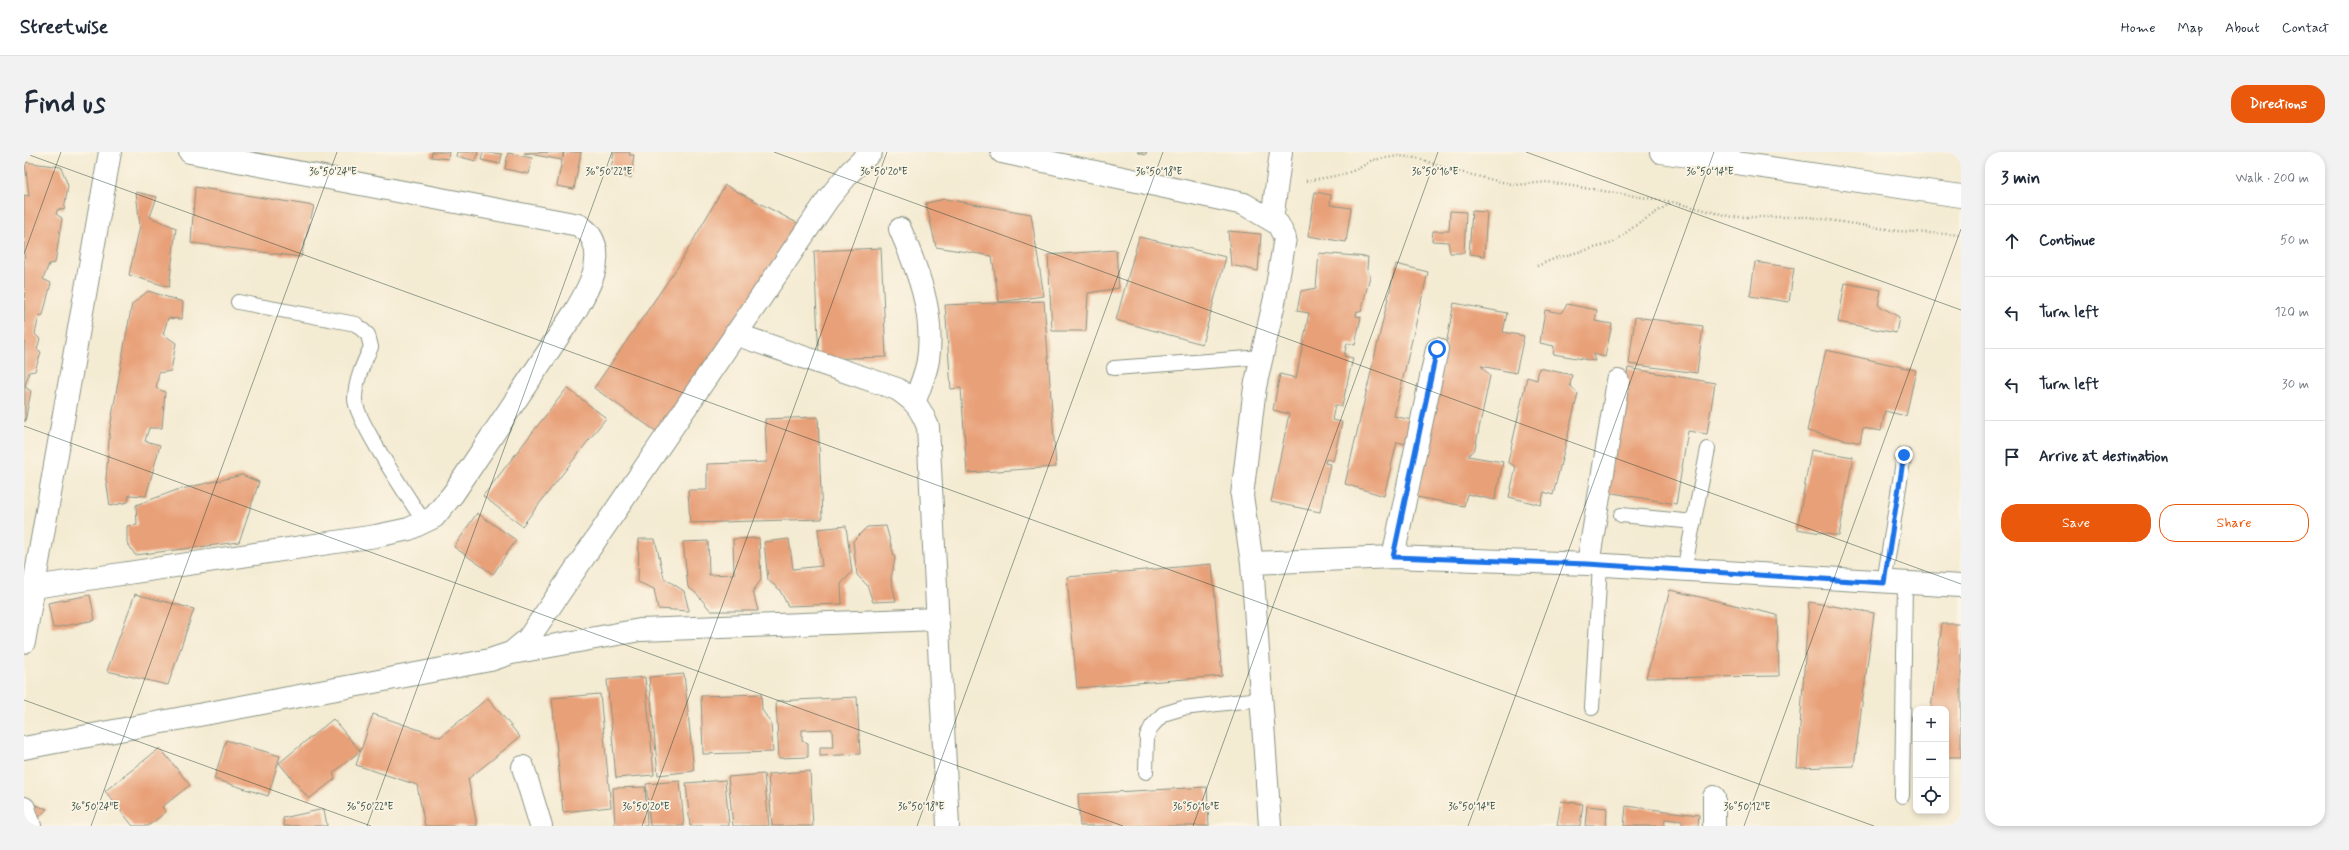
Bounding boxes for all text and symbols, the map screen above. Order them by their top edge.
text: Streetwise [20,15,108,40]
text: Home [2121,19,2155,37]
text: Map [2177,19,2203,37]
text: About [2225,19,2260,37]
text: Contact [2282,19,2329,37]
button: Directions [2231,85,2325,123]
text: Find us [24,86,105,123]
text: 36°50'24"E [309,165,357,179]
text: 36°50'22"E [586,165,633,179]
text: 36°50'20"E [860,165,908,179]
text: 36°50'18"E [1136,165,1183,179]
text: 36°50'16"E [1412,165,1459,179]
text: 36°50'14"E [1686,165,1734,179]
text: 3 min [2001,167,2040,189]
text: Walk · 200 m [2235,170,2309,187]
icon: ahead [2001,230,2023,252]
text: Continue [2039,231,2095,251]
text: 50 m [2280,232,2309,249]
icon: left [2001,302,2023,324]
text: Turn left [2039,303,2099,323]
text: 120 m [2275,304,2309,321]
route start [1428,340,1446,358]
icon: left [2001,374,2023,396]
text: Turn left [2039,375,2099,395]
text: 30 m [2282,376,2309,393]
route end [1895,446,1913,464]
icon: arrive [2001,446,2023,468]
text: Arrive at destination [2039,447,2168,467]
button: Save [2001,504,2151,542]
button: Share [2159,504,2309,542]
map controls [1913,706,1949,814]
button: + [1913,706,1949,742]
button: − [1913,742,1949,778]
button: locate [1913,778,1949,814]
text: 36°50'24"E [71,800,119,814]
text: 36°50'22"E [347,800,394,814]
text: 36°50'20"E [622,800,670,814]
text: 36°50'18"E [898,800,945,814]
text: 36°50'16"E [1173,800,1220,814]
text: 36°50'14"E [1448,800,1496,814]
text: 36°50'12"E [1724,800,1770,814]

